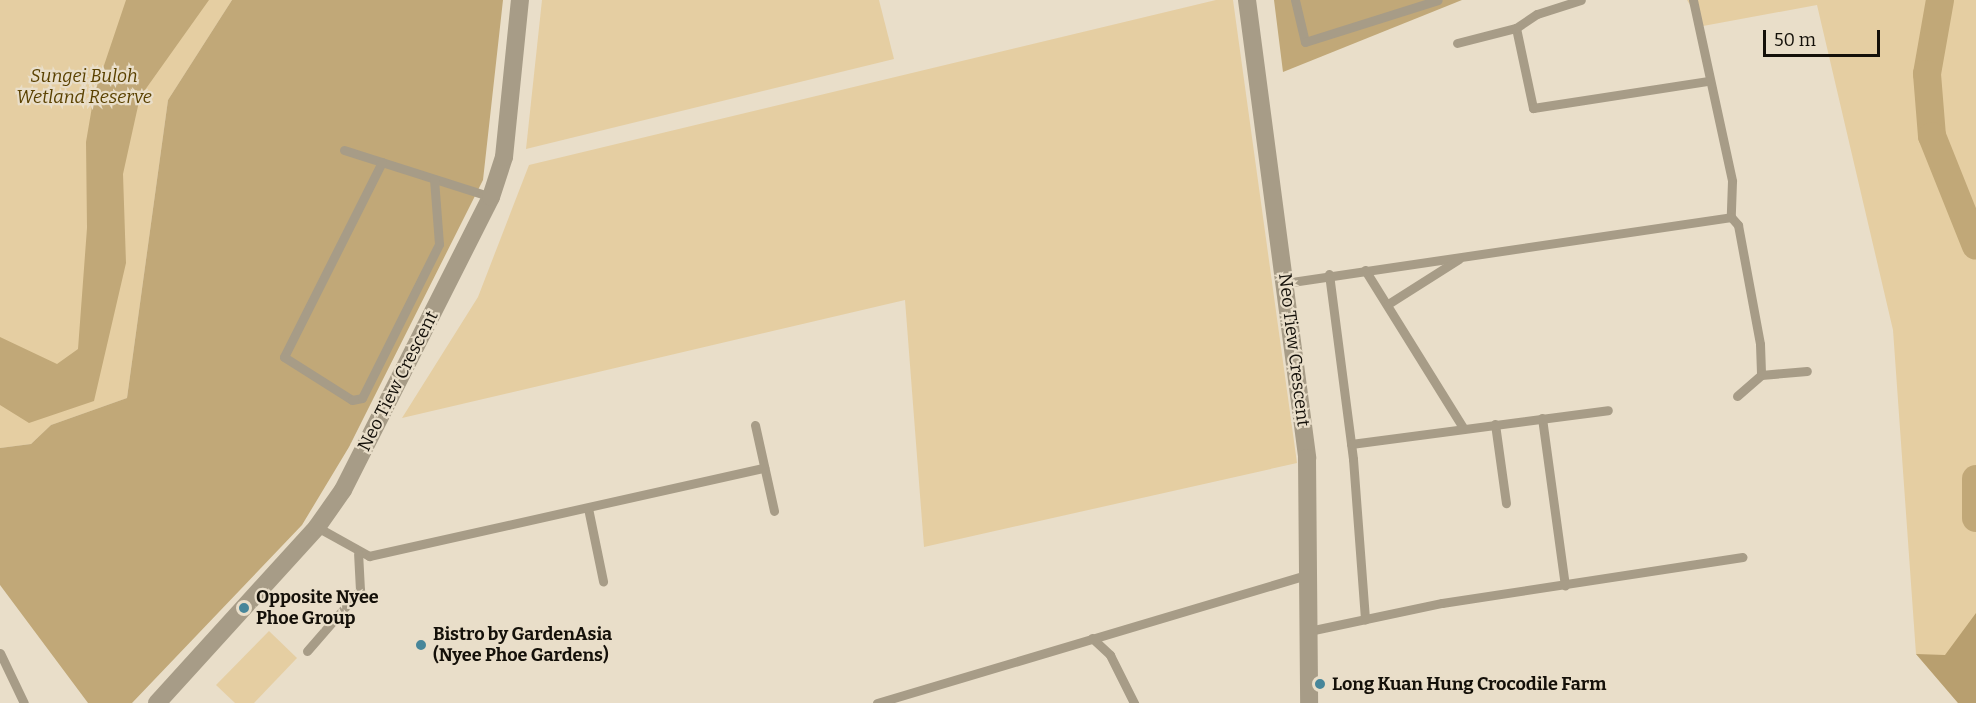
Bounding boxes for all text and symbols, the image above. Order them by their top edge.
scale bar [1766,18,1883,56]
text: 50 m [1774,29,1816,51]
park label: Sungei Buloh Wetland Reserve [16,66,152,109]
street label: Neo Tiew Crescent [1274,272,1314,428]
street label: Neo Tiew Crescent [353,307,443,455]
place label: Opposite Nyee Phoe Group [256,587,379,630]
marker: Opposite Nyee Phoe Group [237,601,251,615]
place label: Bistro by GardenAsia (Nyee Phoe Gardens) [433,624,612,666]
marker: Bistro by GardenAsia (Nyee Phoe Gardens) [414,638,428,652]
place label: Long Kuan Hung Crocodile Farm [1332,673,1606,695]
marker: Long Kuan Hung Crocodile Farm [1313,677,1327,691]

